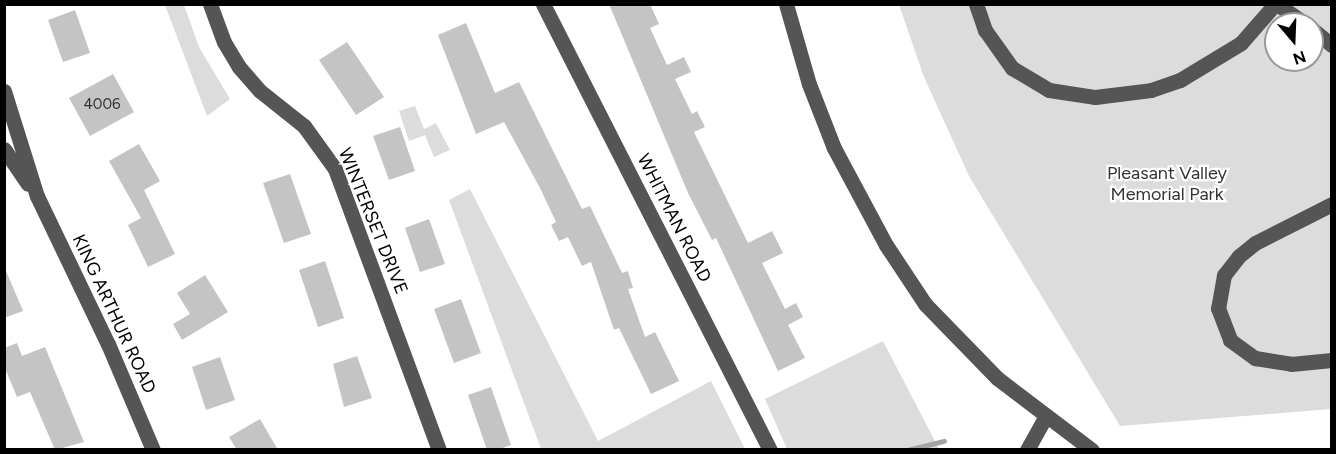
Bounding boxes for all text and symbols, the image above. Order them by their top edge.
north arrow [1264,12,1324,72]
text: N [1290,47,1308,69]
house number: 4006 [83,96,121,114]
street label: WINTERSET DRIVE [334,145,412,297]
street label: WHITMAN ROAD [632,150,716,286]
park label: Pleasant Valley Memorial Park [1107,163,1227,206]
street label: KING ARTHUR ROAD [68,231,160,397]

